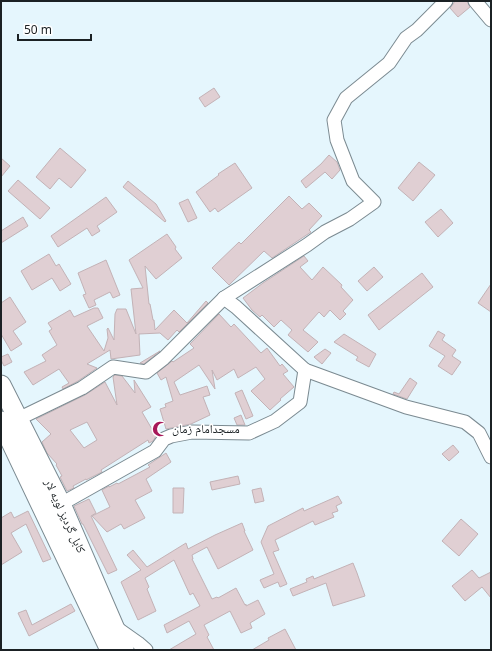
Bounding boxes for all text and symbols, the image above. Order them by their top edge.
scale bar [18,16,91,42]
text: 50 m [24,21,52,38]
mosque icon: مسجدامام زمان [151,420,169,438]
place label: مسجدامام زمان [172,420,240,437]
street label: کابل گردیز لویه لار [40,475,90,556]

